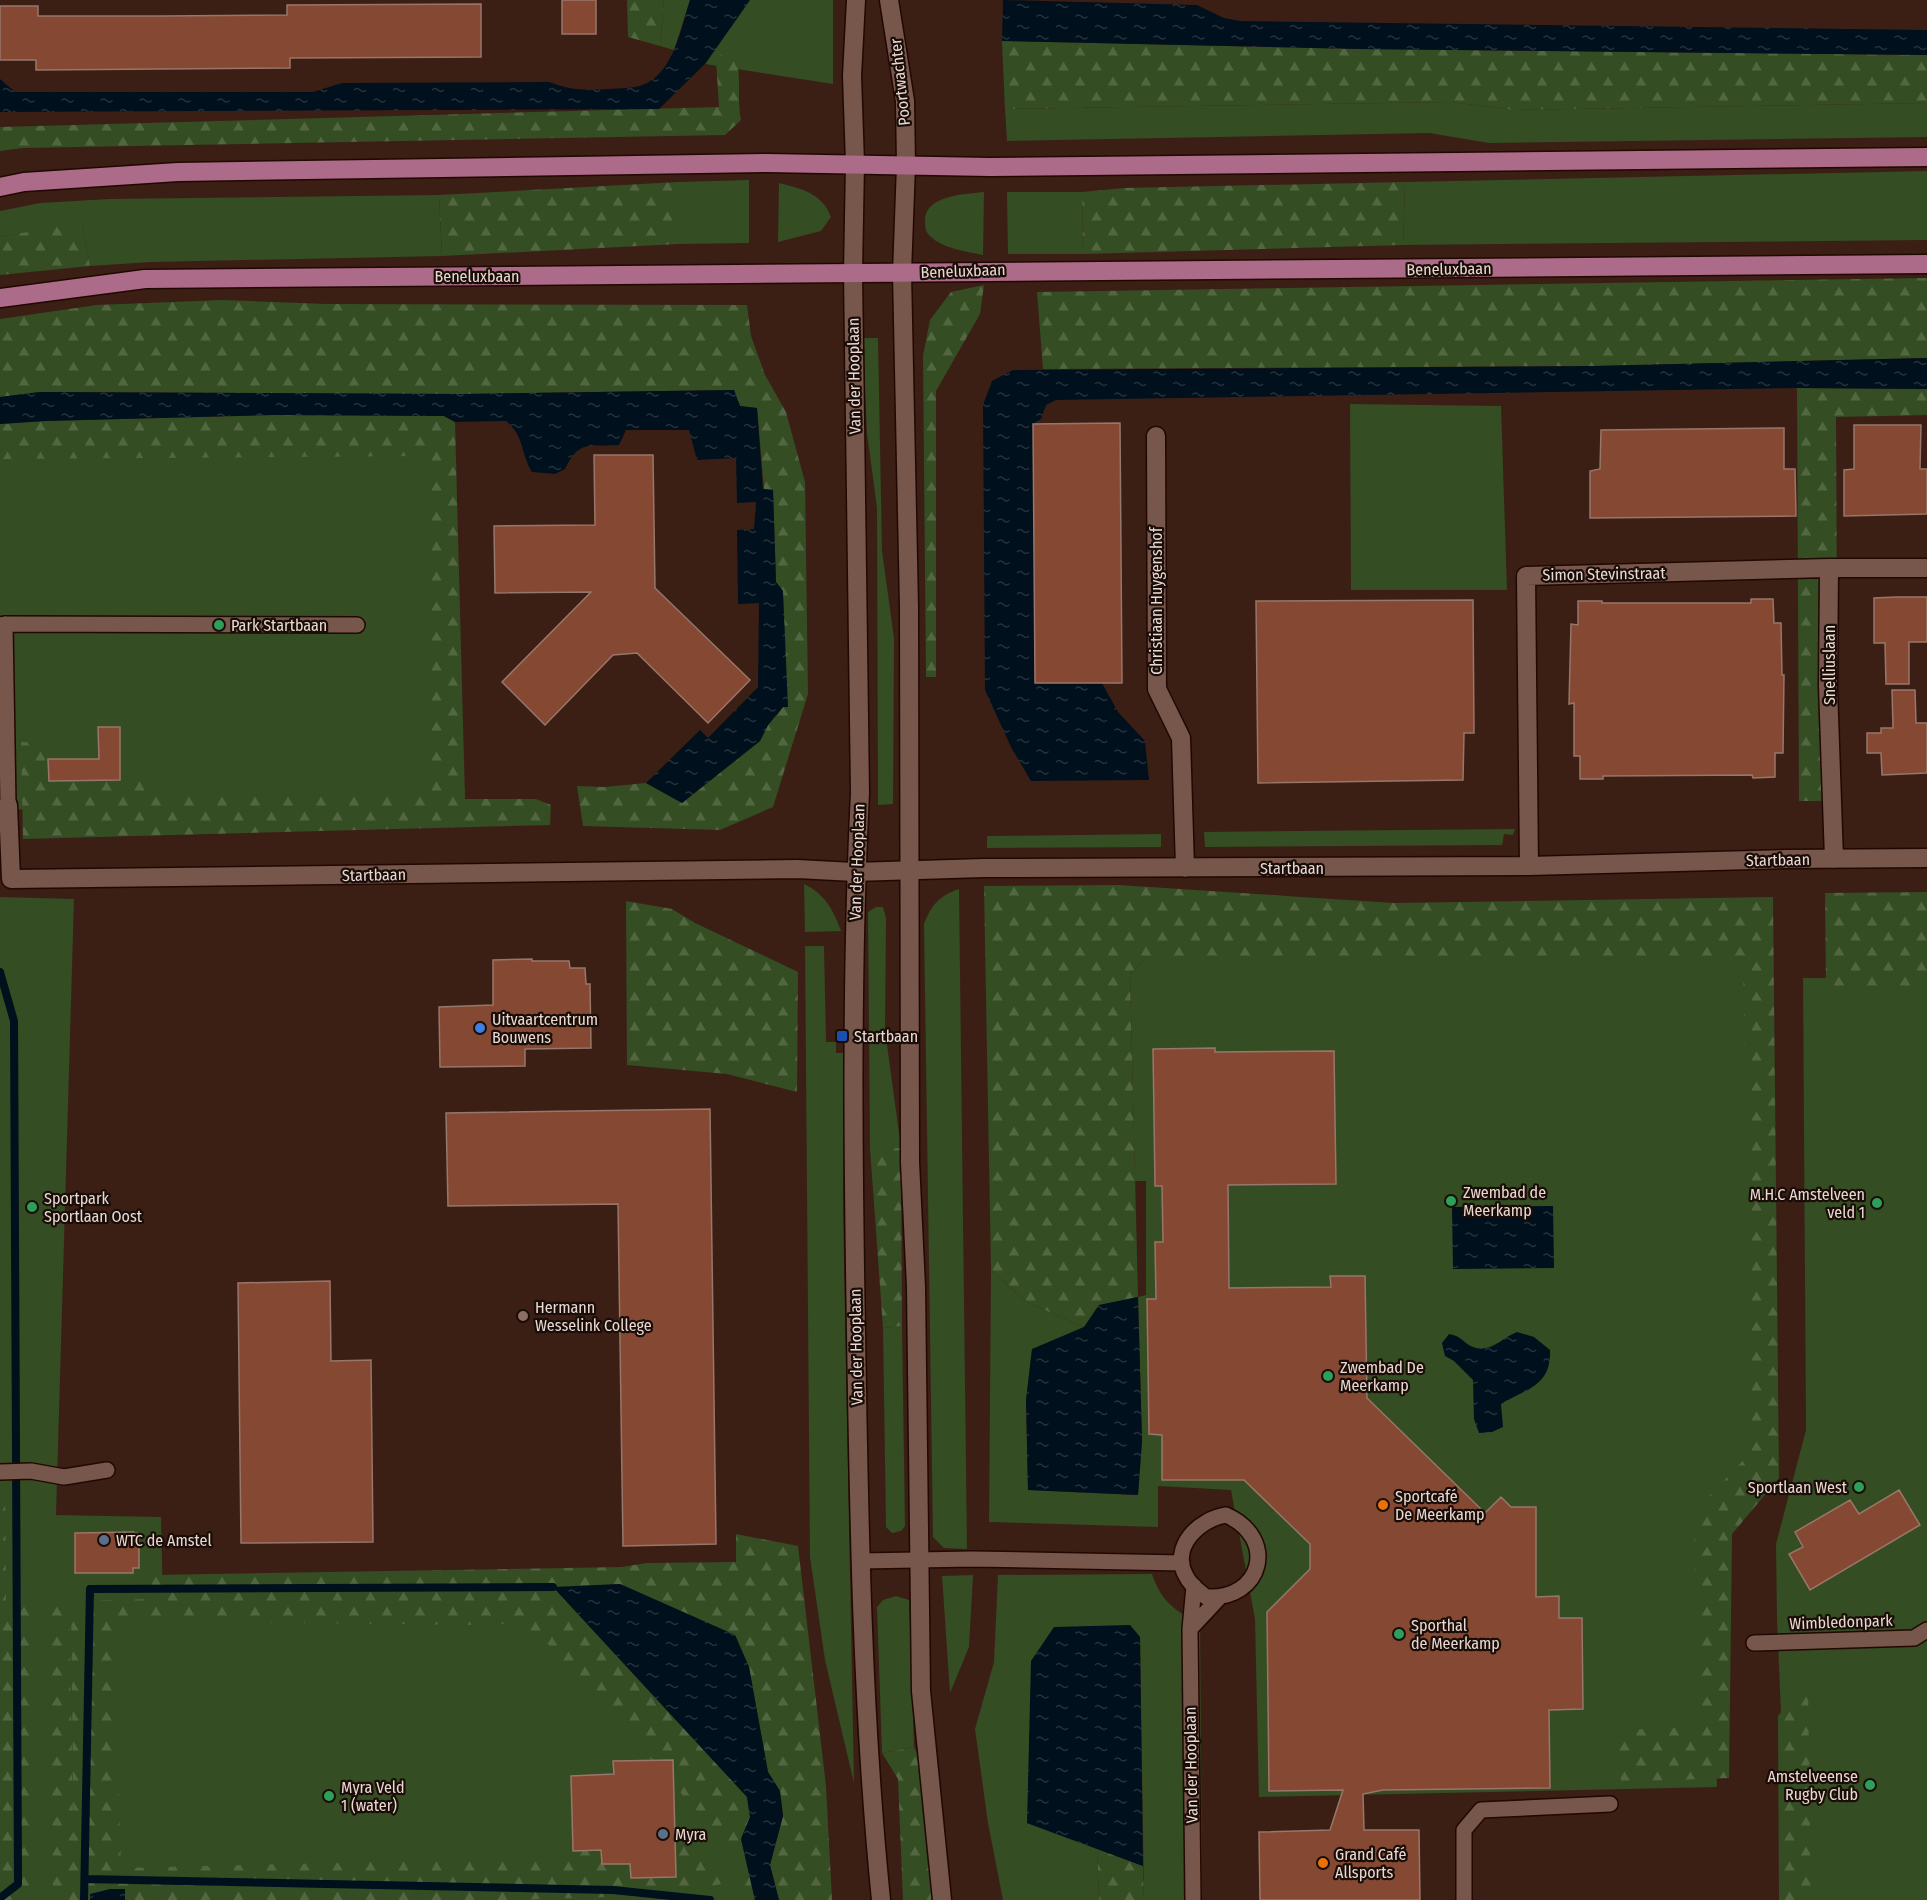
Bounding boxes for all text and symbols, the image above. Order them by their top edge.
street label: Poortwachter [886,37,914,126]
street label: Beneluxbaan [1406,259,1492,279]
street label: Beneluxbaan [920,260,1006,282]
street label: Beneluxbaan [435,267,520,286]
street label: Van der Hooplaan [843,318,865,434]
street label: Christiaan Huygenshof [1147,526,1166,675]
street label: Simon Stevinstraat [1542,563,1667,585]
place label: Park Startbaan [231,616,327,635]
marker: Park Startbaan [212,618,226,632]
street label: Snelliuslaan [1820,625,1839,705]
street label: Van der Hooplaan [845,803,869,921]
street label: Startbaan [1746,850,1810,870]
street label: Startbaan [1260,859,1324,878]
street label: Startbaan [342,865,406,885]
place label: Uitvaartcentrum Bouwens [492,1010,598,1047]
marker: Uitvaartcentrum Bouwens [473,1021,487,1035]
place label: Startbaan [854,1027,918,1046]
marker: Startbaan [835,1029,849,1043]
place label: Zwembad de Meerkamp [1463,1183,1546,1220]
place label: M.H.C Amstelveen veld 1 [1750,1185,1865,1222]
place label: Sportpark Sportlaan Oost [44,1189,143,1226]
marker: Zwembad de Meerkamp [1444,1194,1458,1208]
marker: M.H.C Amstelveen veld 1 [1870,1196,1884,1210]
marker: Sportpark Sportlaan Oost [25,1200,39,1214]
street label: Van der Hooplaan [845,1289,867,1405]
place label: Hermann Wesselink College [535,1298,652,1335]
marker: Hermann Wesselink College [516,1309,530,1323]
place label: Zwembad De Meerkamp [1340,1358,1424,1395]
marker: Zwembad De Meerkamp [1321,1369,1335,1383]
place label: Sportlaan West [1748,1478,1848,1497]
marker: Sportlaan West [1852,1480,1866,1494]
place label: Sportcafé De Meerkamp [1395,1487,1485,1524]
marker: Sportcafé De Meerkamp [1376,1498,1390,1512]
place label: WTC de Amstel [116,1531,212,1550]
marker: WTC de Amstel [97,1533,111,1547]
street label: Wimbledonpark [1789,1611,1894,1633]
place label: Sporthal de Meerkamp [1411,1616,1500,1653]
marker: Sporthal de Meerkamp [1392,1627,1406,1641]
street label: Van der Hooplaan [1180,1707,1202,1823]
place label: Amstelveense Rugby Club [1767,1767,1858,1804]
place label: Myra Veld 1 (water) [341,1778,405,1815]
marker: Amstelveense Rugby Club [1863,1778,1877,1792]
marker: Myra Veld 1 (water) [322,1789,336,1803]
place label: Myra [675,1825,707,1844]
marker: Myra [656,1827,670,1841]
place label: Grand Café Allsports [1335,1845,1406,1882]
marker: Grand Café Allsports [1316,1856,1330,1870]

